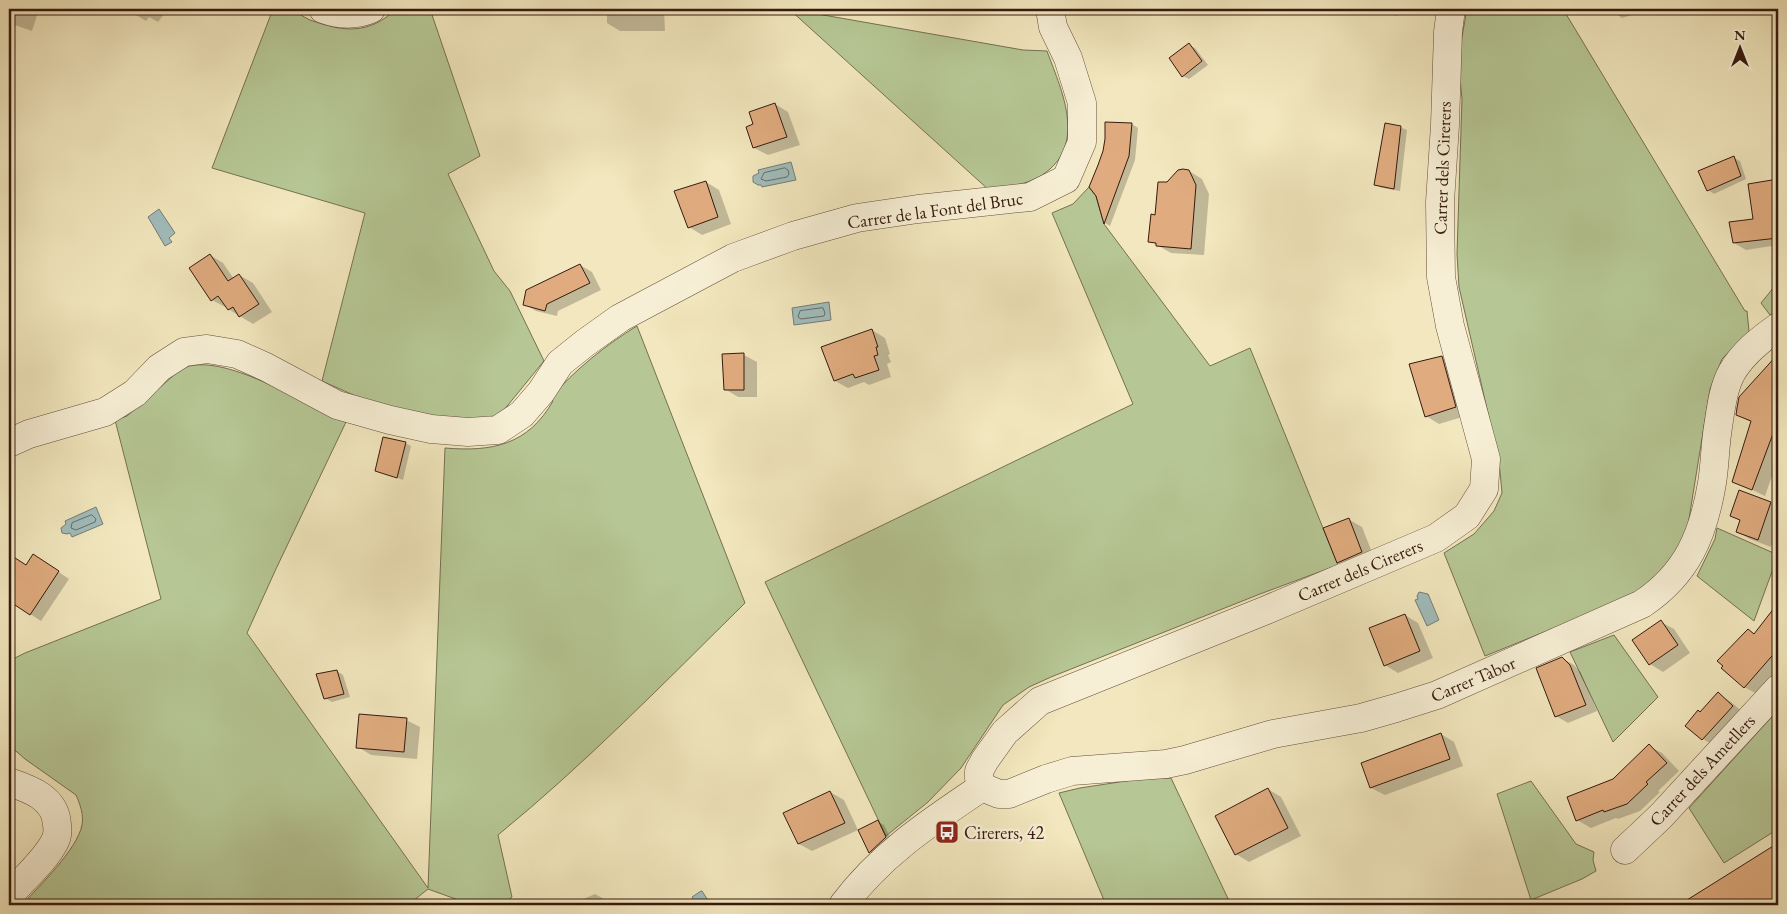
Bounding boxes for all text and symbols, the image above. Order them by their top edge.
north arrow [1714,22,1764,72]
text: N [1734,26,1746,44]
street label: Carrer dels Cirerers [1428,101,1456,235]
street label: Carrer de la Font del Bruc [846,186,1024,234]
street label: Carrer dels Cirerers [1294,533,1426,607]
street label: Carrer Tàbor [1427,651,1519,707]
street label: Carrer dels Ametllers [1644,709,1760,831]
bus stop icon: Cirerers, 42 [934,819,960,845]
place label: Cirerers, 42 [964,821,1044,844]

